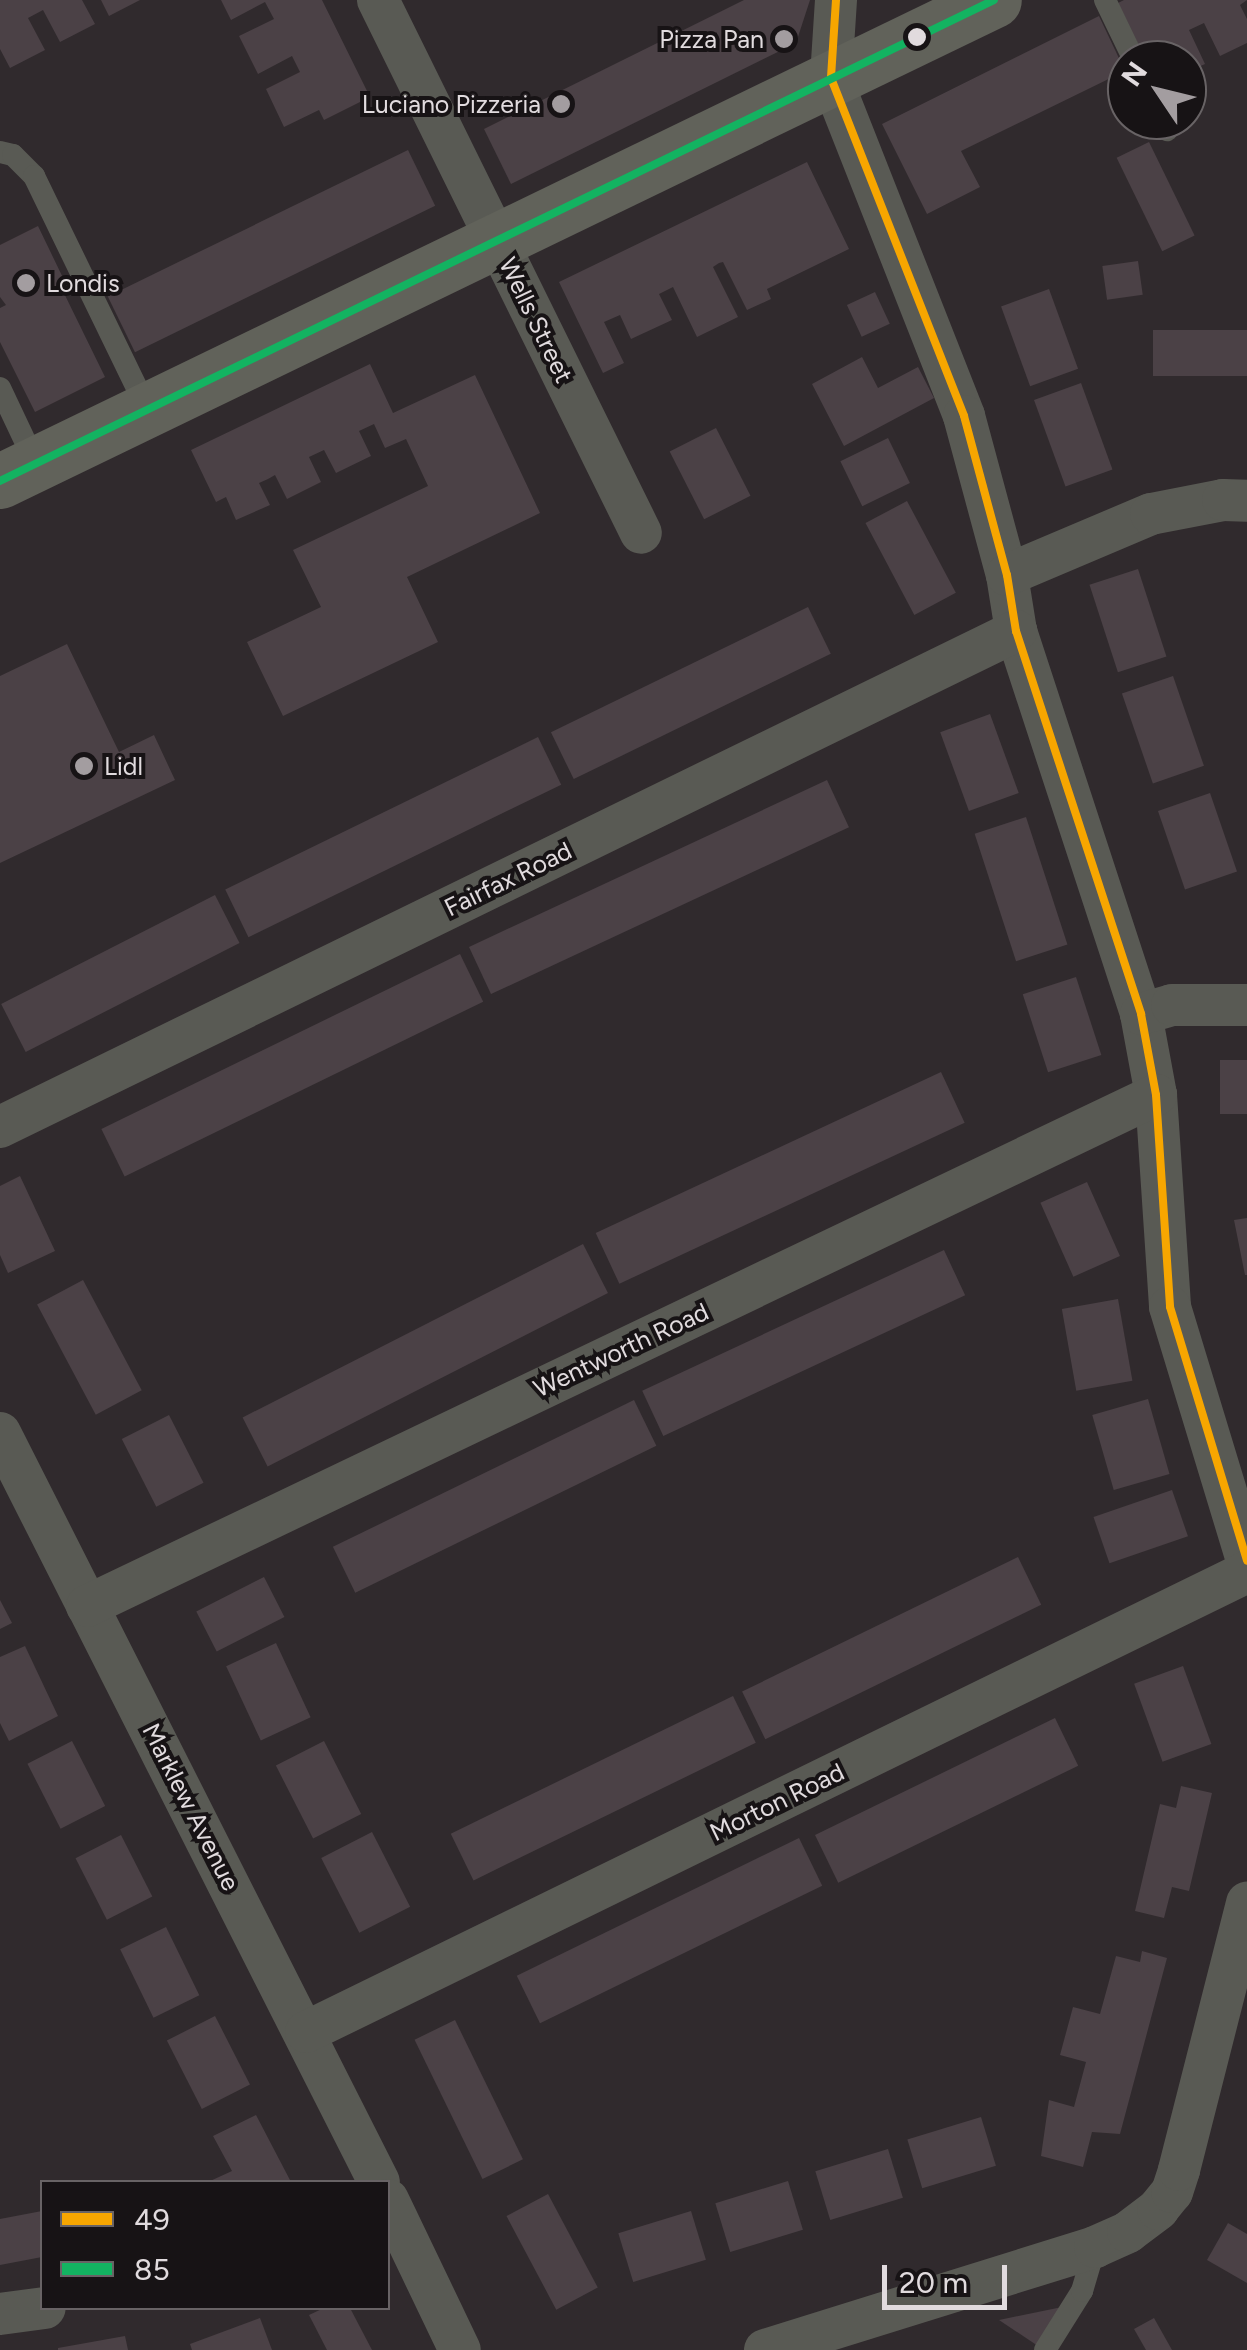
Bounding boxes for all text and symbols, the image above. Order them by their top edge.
place label: Pizza Pan [659,24,764,54]
unlabelled marker [907,27,927,47]
marker: Pizza Pan [773,28,795,50]
north arrow [1107,40,1207,140]
text: N [1114,55,1154,93]
place label: Luciano Pizzeria [362,89,541,119]
marker: Luciano Pizzeria [550,93,572,115]
street label: Wells Street [493,253,579,387]
place label: Londis [46,268,120,298]
marker: Londis [15,272,37,294]
place label: Lidl [104,751,143,781]
marker: Lidl [73,755,95,777]
street label: Fairfax Road [439,835,577,923]
street label: Wentworth Road [529,1296,713,1404]
street label: Marklew Avenue [136,1718,246,1896]
street label: Morton Road [705,1757,849,1847]
legend [40,2180,390,2310]
text: 49 [134,2201,170,2238]
scale bar [887,2245,1012,2307]
text: 85 [134,2251,170,2288]
text: 20 m [899,2264,968,2301]

